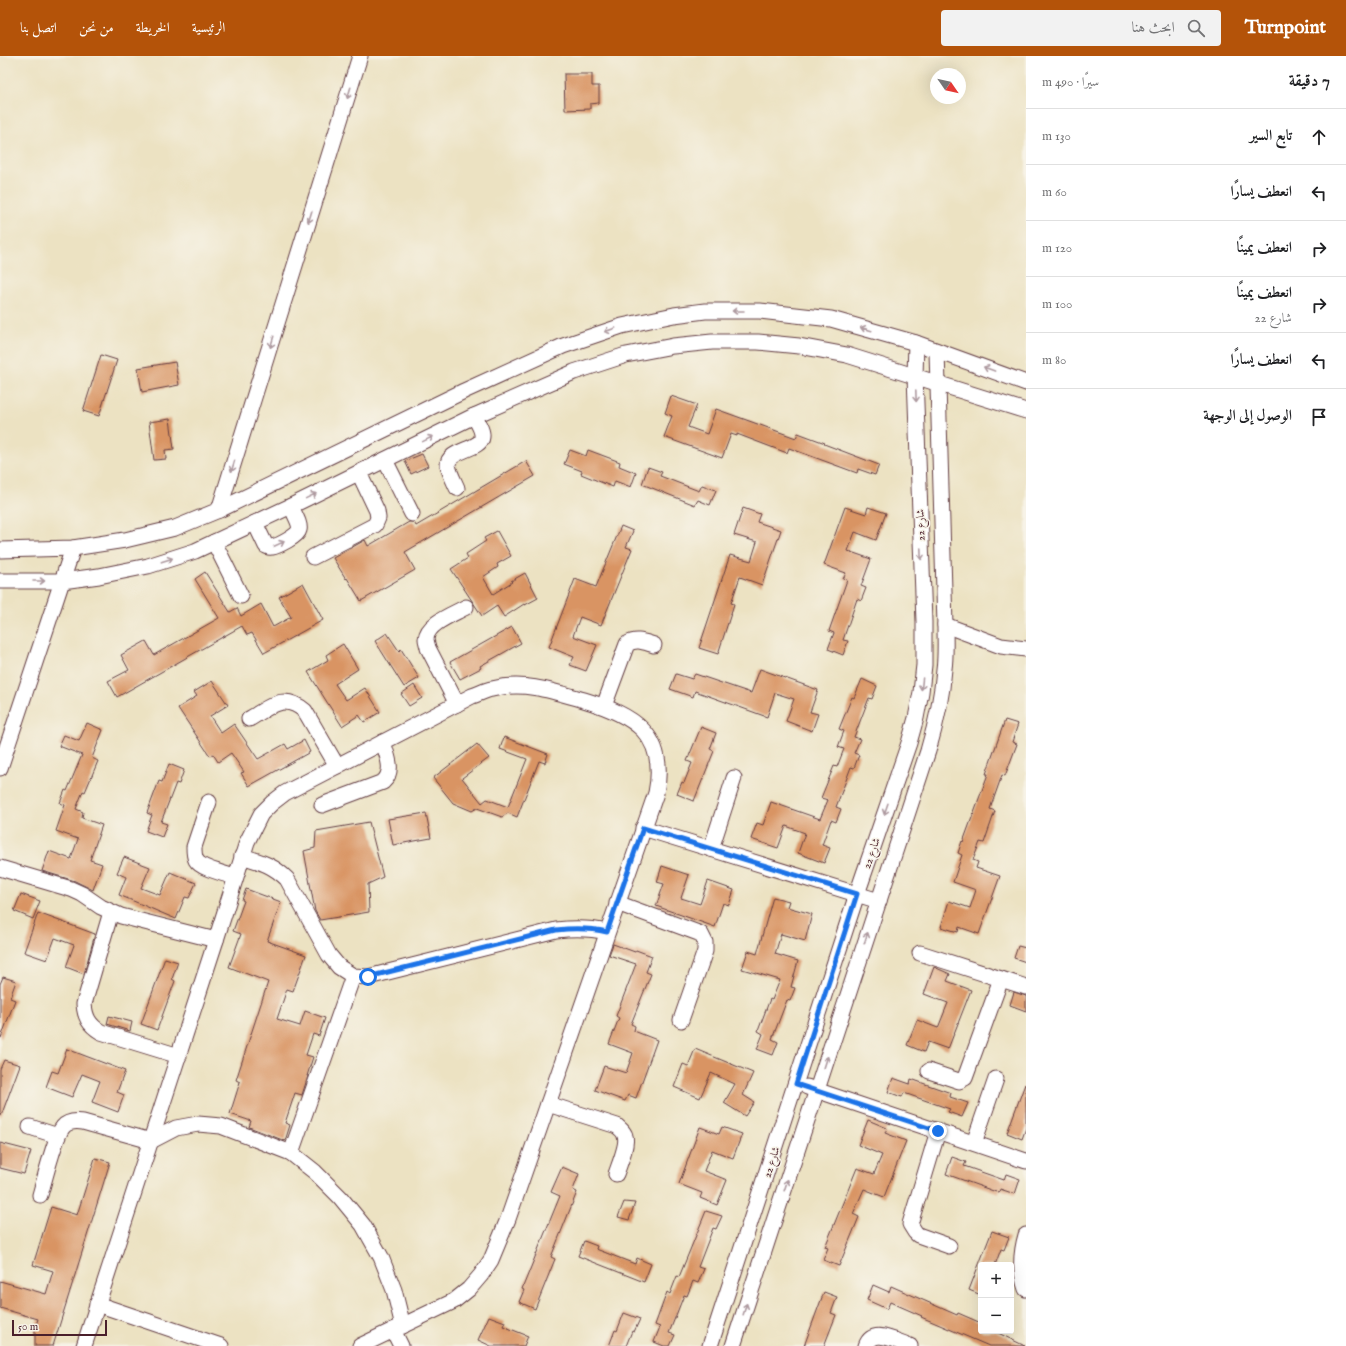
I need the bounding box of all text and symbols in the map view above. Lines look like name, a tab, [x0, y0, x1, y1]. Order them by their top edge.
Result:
search box	[941, 10, 1221, 46]
text: Turnpoint	[1245, 16, 1326, 40]
icon: search	[1185, 17, 1207, 39]
text: ابحث هنا	[1131, 18, 1175, 37]
text: اتصل بنا	[20, 19, 57, 37]
text: من نحن	[79, 19, 114, 37]
text: الخريطة	[136, 19, 170, 37]
text: الرئيسية	[192, 19, 225, 37]
north arrow	[930, 68, 966, 104]
text: 7 دقيقة	[1289, 71, 1330, 92]
text: سيرًا · 490 m	[1042, 74, 1099, 91]
one-way arrow	[345, 87, 352, 100]
text: تابع السير	[1250, 126, 1292, 145]
icon: ahead	[1308, 126, 1330, 148]
text: 130 m	[1042, 128, 1071, 145]
text: انعطف يسارًا	[1230, 182, 1292, 201]
icon: left	[1308, 182, 1330, 204]
text: 60 m	[1042, 184, 1067, 201]
one-way arrow	[306, 211, 313, 224]
text: انعطف يمينًا	[1236, 238, 1292, 257]
icon: right	[1308, 238, 1330, 260]
text: 120 m	[1042, 240, 1072, 257]
text: انعطف يمينًا	[1236, 283, 1292, 302]
icon: right	[1308, 294, 1330, 316]
text: 100 m	[1042, 296, 1072, 313]
one-way arrow	[732, 307, 745, 315]
text: شارع 22	[1254, 310, 1292, 327]
one-way arrow	[860, 325, 873, 332]
one-way arrow	[603, 327, 616, 334]
one-way arrow	[268, 335, 275, 348]
text: انعطف يسارًا	[1230, 350, 1292, 369]
icon: left	[1308, 350, 1330, 372]
text: 80 m	[1042, 352, 1066, 369]
one-way arrow	[984, 365, 996, 373]
one-way arrow	[912, 389, 920, 402]
text: الوصول إلى الوجهة	[1203, 406, 1292, 425]
icon: arrive	[1308, 406, 1330, 428]
one-way arrow	[421, 435, 433, 442]
one-way arrow	[229, 459, 236, 472]
one-way arrow	[305, 492, 317, 499]
street label: شارع 22	[913, 509, 931, 541]
one-way arrow	[272, 540, 284, 547]
one-way arrow	[918, 547, 925, 560]
one-way arrow	[160, 556, 173, 563]
one-way arrow	[32, 577, 45, 585]
one-way arrow	[918, 677, 926, 690]
one-way arrow	[882, 802, 889, 815]
street label: شارع 22	[860, 836, 886, 871]
one-way arrow	[863, 933, 871, 945]
route start	[359, 968, 377, 986]
one-way arrow	[823, 1055, 830, 1068]
route end	[929, 1122, 947, 1140]
street label: شارع 22	[760, 1145, 785, 1180]
one-way arrow	[782, 1180, 790, 1192]
map controls	[978, 1262, 1014, 1334]
button: +	[978, 1262, 1014, 1298]
button: −	[978, 1298, 1014, 1334]
one-way arrow	[742, 1303, 749, 1316]
scale bar	[12, 1318, 107, 1337]
text: 50 m	[18, 1320, 38, 1334]

